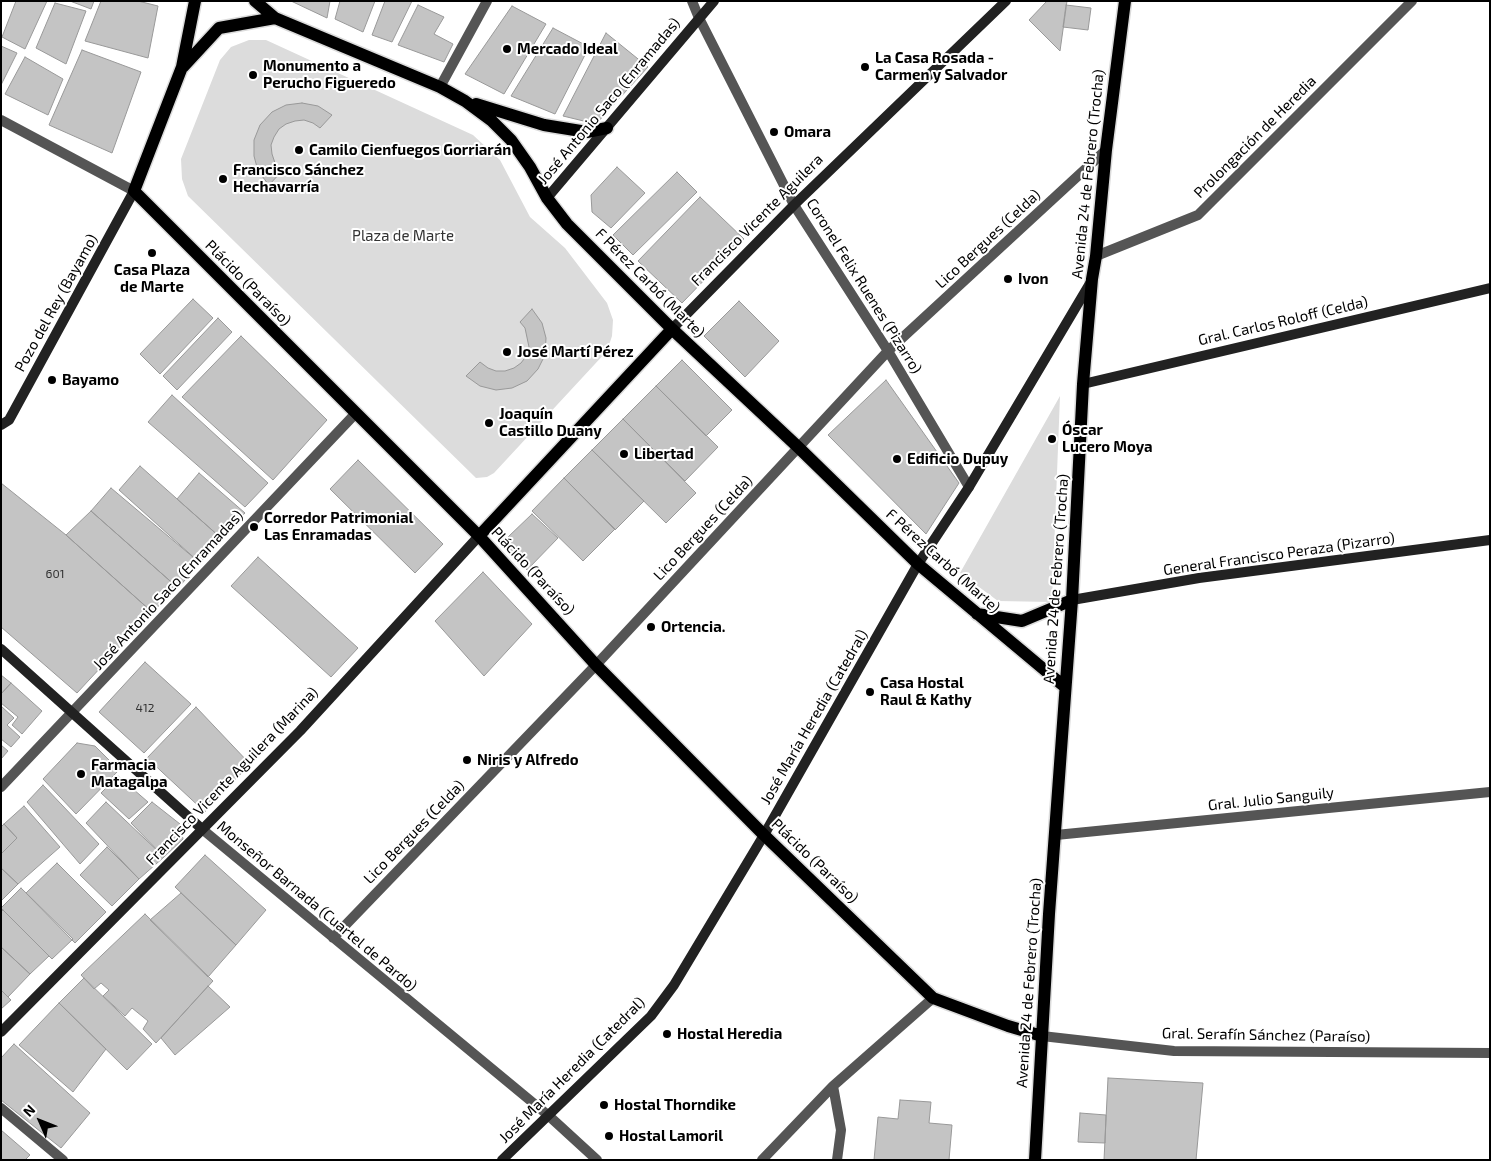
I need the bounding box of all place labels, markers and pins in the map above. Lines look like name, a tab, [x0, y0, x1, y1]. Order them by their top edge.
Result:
place label: Mercado Ideal	[517, 40, 618, 58]
marker: Mercado Ideal	[501, 43, 513, 55]
place label: La Casa Rosada - Carmen y Salvador	[875, 49, 1007, 84]
place label: Monumento a Perucho Figueredo	[263, 57, 396, 92]
marker: La Casa Rosada - Carmen y Salvador	[859, 61, 871, 73]
marker: Monumento a Perucho Figueredo	[247, 69, 259, 81]
place label: Omara	[784, 123, 831, 141]
marker: Omara	[768, 126, 780, 138]
place label: Camilo Cienfuegos Gorriarán	[309, 141, 511, 159]
marker: Camilo Cienfuegos Gorriarán	[293, 144, 305, 156]
place label: Francisco Sánchez Hechavarría	[233, 161, 364, 196]
marker: Francisco Sánchez Hechavarría	[217, 173, 229, 185]
marker: Casa Plaza de Marte	[146, 247, 158, 259]
place label: Casa Plaza de Marte	[114, 261, 190, 296]
place label: Ivon	[1018, 270, 1049, 288]
marker: Ivon	[1002, 273, 1014, 285]
place label: José Martí Pérez	[517, 343, 634, 361]
marker: José Martí Pérez	[501, 346, 513, 358]
place label: Bayamo	[62, 371, 119, 389]
marker: Bayamo	[46, 374, 58, 386]
place label: Joaquín Castillo Duany	[499, 405, 602, 440]
marker: Joaquín Castillo Duany	[483, 417, 495, 429]
place label: Óscar Lucero Moya	[1062, 421, 1153, 456]
marker: Óscar Lucero Moya	[1046, 433, 1058, 445]
place label: Libertad	[634, 445, 694, 463]
marker: Libertad	[618, 448, 630, 460]
place label: Edificio Dupuy	[907, 450, 1008, 468]
marker: Edificio Dupuy	[891, 453, 903, 465]
place label: Corredor Patrimonial Las Enramadas	[264, 509, 413, 544]
marker: Corredor Patrimonial Las Enramadas	[248, 521, 260, 533]
place label: Ortencia.	[661, 618, 725, 636]
marker: Ortencia.	[645, 621, 657, 633]
place label: Casa Hostal Raul & Kathy	[880, 674, 972, 709]
marker: Casa Hostal Raul & Kathy	[864, 686, 876, 698]
place label: Niris y Alfredo	[477, 751, 579, 769]
marker: Niris y Alfredo	[461, 754, 473, 766]
place label: Farmacia Matagalpa	[91, 756, 168, 791]
marker: Farmacia Matagalpa	[75, 768, 87, 780]
place label: Hostal Heredia	[677, 1025, 782, 1043]
marker: Hostal Heredia	[661, 1028, 673, 1040]
place label: Hostal Thorndike	[614, 1096, 736, 1114]
marker: Hostal Thorndike	[598, 1099, 610, 1111]
place label: Hostal Lamoril	[619, 1127, 723, 1145]
marker: Hostal Lamoril	[603, 1130, 615, 1142]

